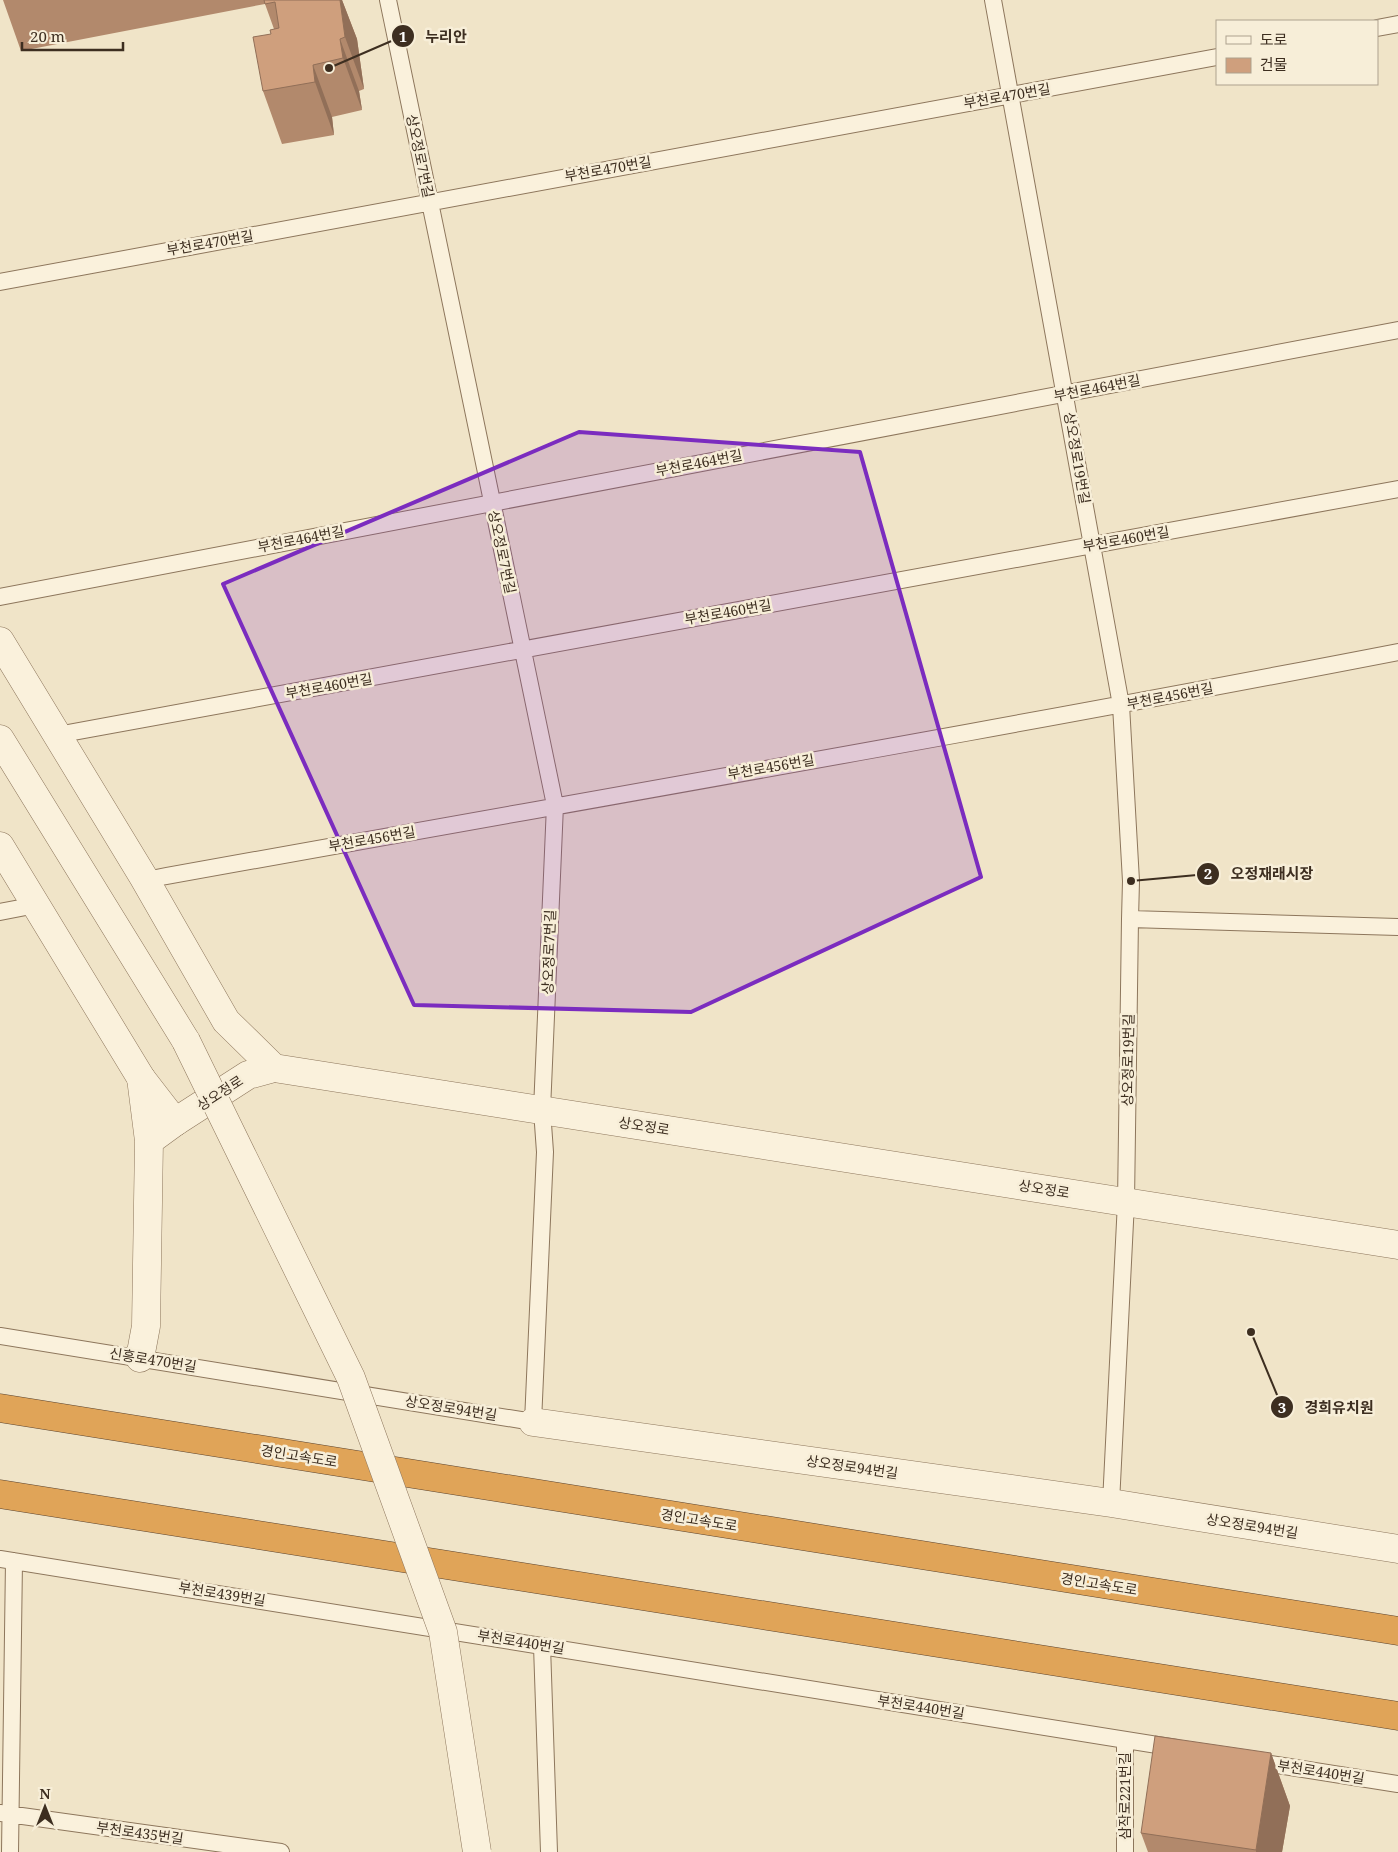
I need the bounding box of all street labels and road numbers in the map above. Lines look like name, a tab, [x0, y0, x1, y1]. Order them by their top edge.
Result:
street label: 부천로470번길	[962, 79, 1052, 112]
street label: 상오정로7번길	[402, 112, 439, 199]
street label: 부천로470번길	[563, 152, 653, 185]
street label: 부천로470번길	[165, 226, 255, 259]
street label: 부천로464번길	[1052, 370, 1142, 405]
street label: 상오정로19번길	[1060, 411, 1095, 505]
street label: 부천로464번길	[654, 445, 744, 480]
street label: 상오정로7번길	[484, 508, 521, 595]
street label: 부천로464번길	[256, 521, 346, 556]
street label: 부천로460번길	[1081, 522, 1171, 555]
street label: 부천로460번길	[683, 595, 773, 628]
street label: 부천로460번길	[284, 669, 374, 702]
street label: 부천로456번길	[1125, 678, 1215, 713]
street label: 부천로456번길	[726, 750, 816, 783]
street label: 부천로456번길	[327, 822, 417, 855]
street label: 상오정로7번길	[538, 909, 559, 995]
street label: 상오정로19번길	[1117, 1013, 1138, 1107]
street label: 상오정로	[193, 1071, 247, 1115]
street label: 상오정로	[617, 1112, 671, 1139]
street label: 상오정로	[1017, 1175, 1071, 1202]
street label: 신흥로470번길	[108, 1343, 198, 1376]
street label: 상오정로94번길	[404, 1391, 498, 1424]
street label: 경인고속도로	[259, 1440, 339, 1471]
street label: 상오정로94번길	[805, 1451, 899, 1482]
street label: 경인고속도로	[659, 1504, 739, 1535]
street label: 상오정로94번길	[1205, 1509, 1299, 1542]
street label: 경인고속도로	[1059, 1568, 1139, 1599]
street label: 부천로439번길	[177, 1577, 267, 1610]
street label: 부천로440번길	[476, 1625, 566, 1658]
street label: 부천로440번길	[876, 1690, 966, 1723]
street label: 삼작로221번길	[1115, 1752, 1134, 1840]
street label: 부천로440번길	[1276, 1755, 1366, 1788]
street label: 부천로435번길	[95, 1817, 185, 1848]

